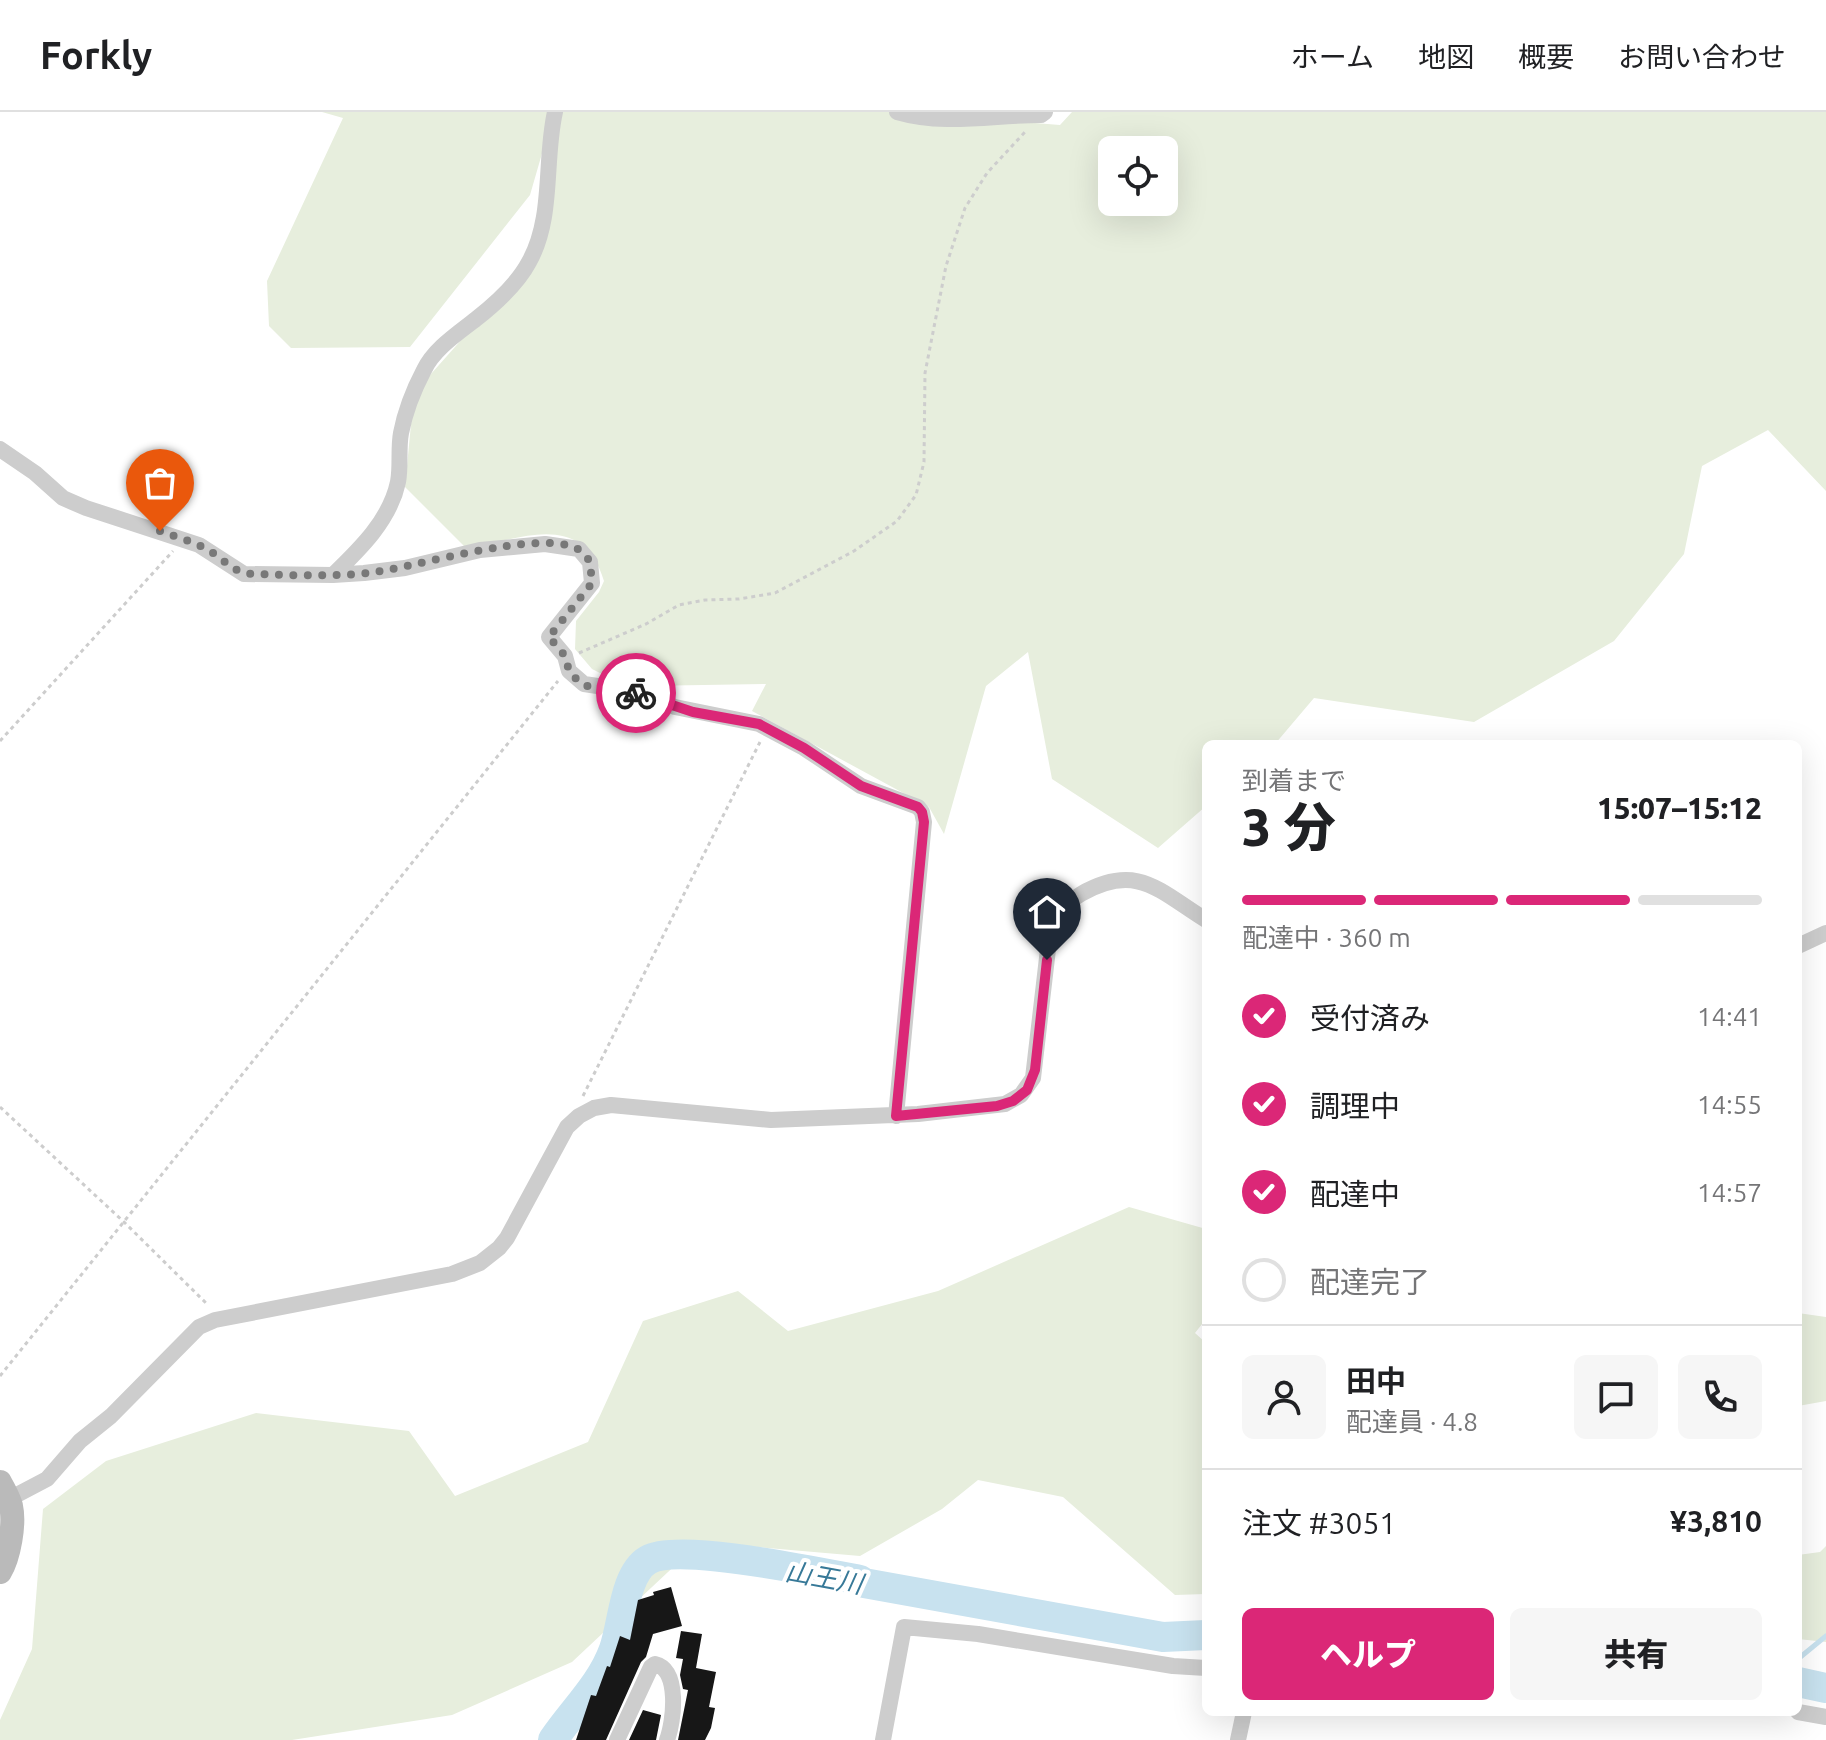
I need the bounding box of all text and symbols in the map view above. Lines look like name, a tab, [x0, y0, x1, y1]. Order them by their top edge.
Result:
text: Forkly	[40, 34, 152, 76]
text: ホーム	[1291, 41, 1374, 72]
text: 地図	[1418, 41, 1474, 72]
text: 概要	[1518, 41, 1574, 72]
text: お問い合わせ	[1618, 41, 1786, 72]
map controls	[1098, 136, 1178, 216]
button: locate	[1098, 136, 1178, 216]
pin	[126, 449, 194, 531]
icon: bag	[138, 461, 182, 505]
courier	[596, 653, 676, 733]
icon: bike	[614, 671, 658, 715]
text: 到着まで	[1242, 766, 1346, 795]
text: 15:07–15:12	[1597, 791, 1762, 825]
text: 3 分	[1242, 798, 1336, 856]
pin	[1013, 878, 1081, 960]
icon: home	[1025, 890, 1069, 934]
text: 配達中 · 360 m	[1242, 923, 1411, 952]
icon: check	[1242, 994, 1286, 1038]
text: 受付済み	[1310, 1001, 1430, 1035]
text: 14:41	[1697, 1002, 1762, 1031]
icon: check	[1242, 1082, 1286, 1126]
text: 調理中	[1310, 1089, 1400, 1123]
text: 14:55	[1697, 1090, 1762, 1119]
icon: check	[1242, 1170, 1286, 1214]
text: 配達中	[1310, 1177, 1400, 1211]
text: 14:57	[1697, 1178, 1762, 1207]
text: 配達完了	[1310, 1265, 1430, 1299]
button: person	[1242, 1355, 1326, 1439]
button: chat	[1574, 1355, 1658, 1439]
button: phone	[1678, 1355, 1762, 1439]
text: 田中	[1346, 1364, 1406, 1398]
text: 配達員 · 4.8	[1346, 1407, 1478, 1436]
text: ¥3,810	[1670, 1504, 1762, 1538]
text: 注文 #3051	[1242, 1506, 1396, 1540]
water label: 山王川	[783, 1556, 868, 1599]
button: ヘルプ	[1242, 1608, 1494, 1700]
button: 共有	[1510, 1608, 1762, 1700]

